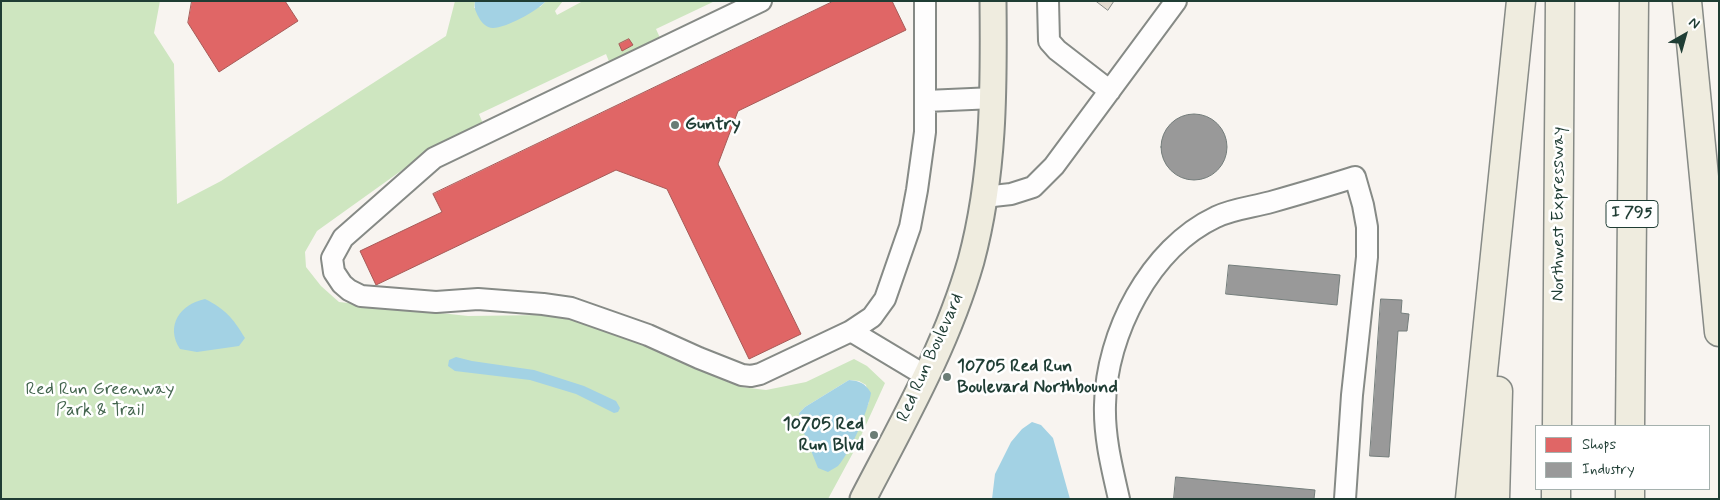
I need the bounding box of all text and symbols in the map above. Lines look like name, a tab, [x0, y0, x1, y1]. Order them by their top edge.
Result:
north arrow	[1660, 10, 1710, 60]
text: N	[1685, 13, 1703, 33]
place label: Guntry	[685, 114, 741, 136]
marker: Guntry	[669, 119, 681, 131]
street label: Northwest Expressway	[1548, 126, 1570, 302]
road number: I 795	[1606, 200, 1658, 228]
street label: Red Run Boulevard	[893, 290, 969, 426]
place label: 10705 Red Run Boulevard Northbound	[957, 356, 1118, 398]
marker: 10705 Red Run Boulevard Northbound	[941, 371, 953, 383]
park label: Red Run Greenway Park & Trail	[26, 379, 174, 422]
place label: 10705 Red Run Blvd	[783, 414, 864, 456]
legend	[1535, 425, 1710, 490]
marker: 10705 Red Run Blvd	[868, 429, 880, 441]
text: Shops	[1582, 435, 1616, 455]
text: Industry	[1582, 460, 1635, 480]

